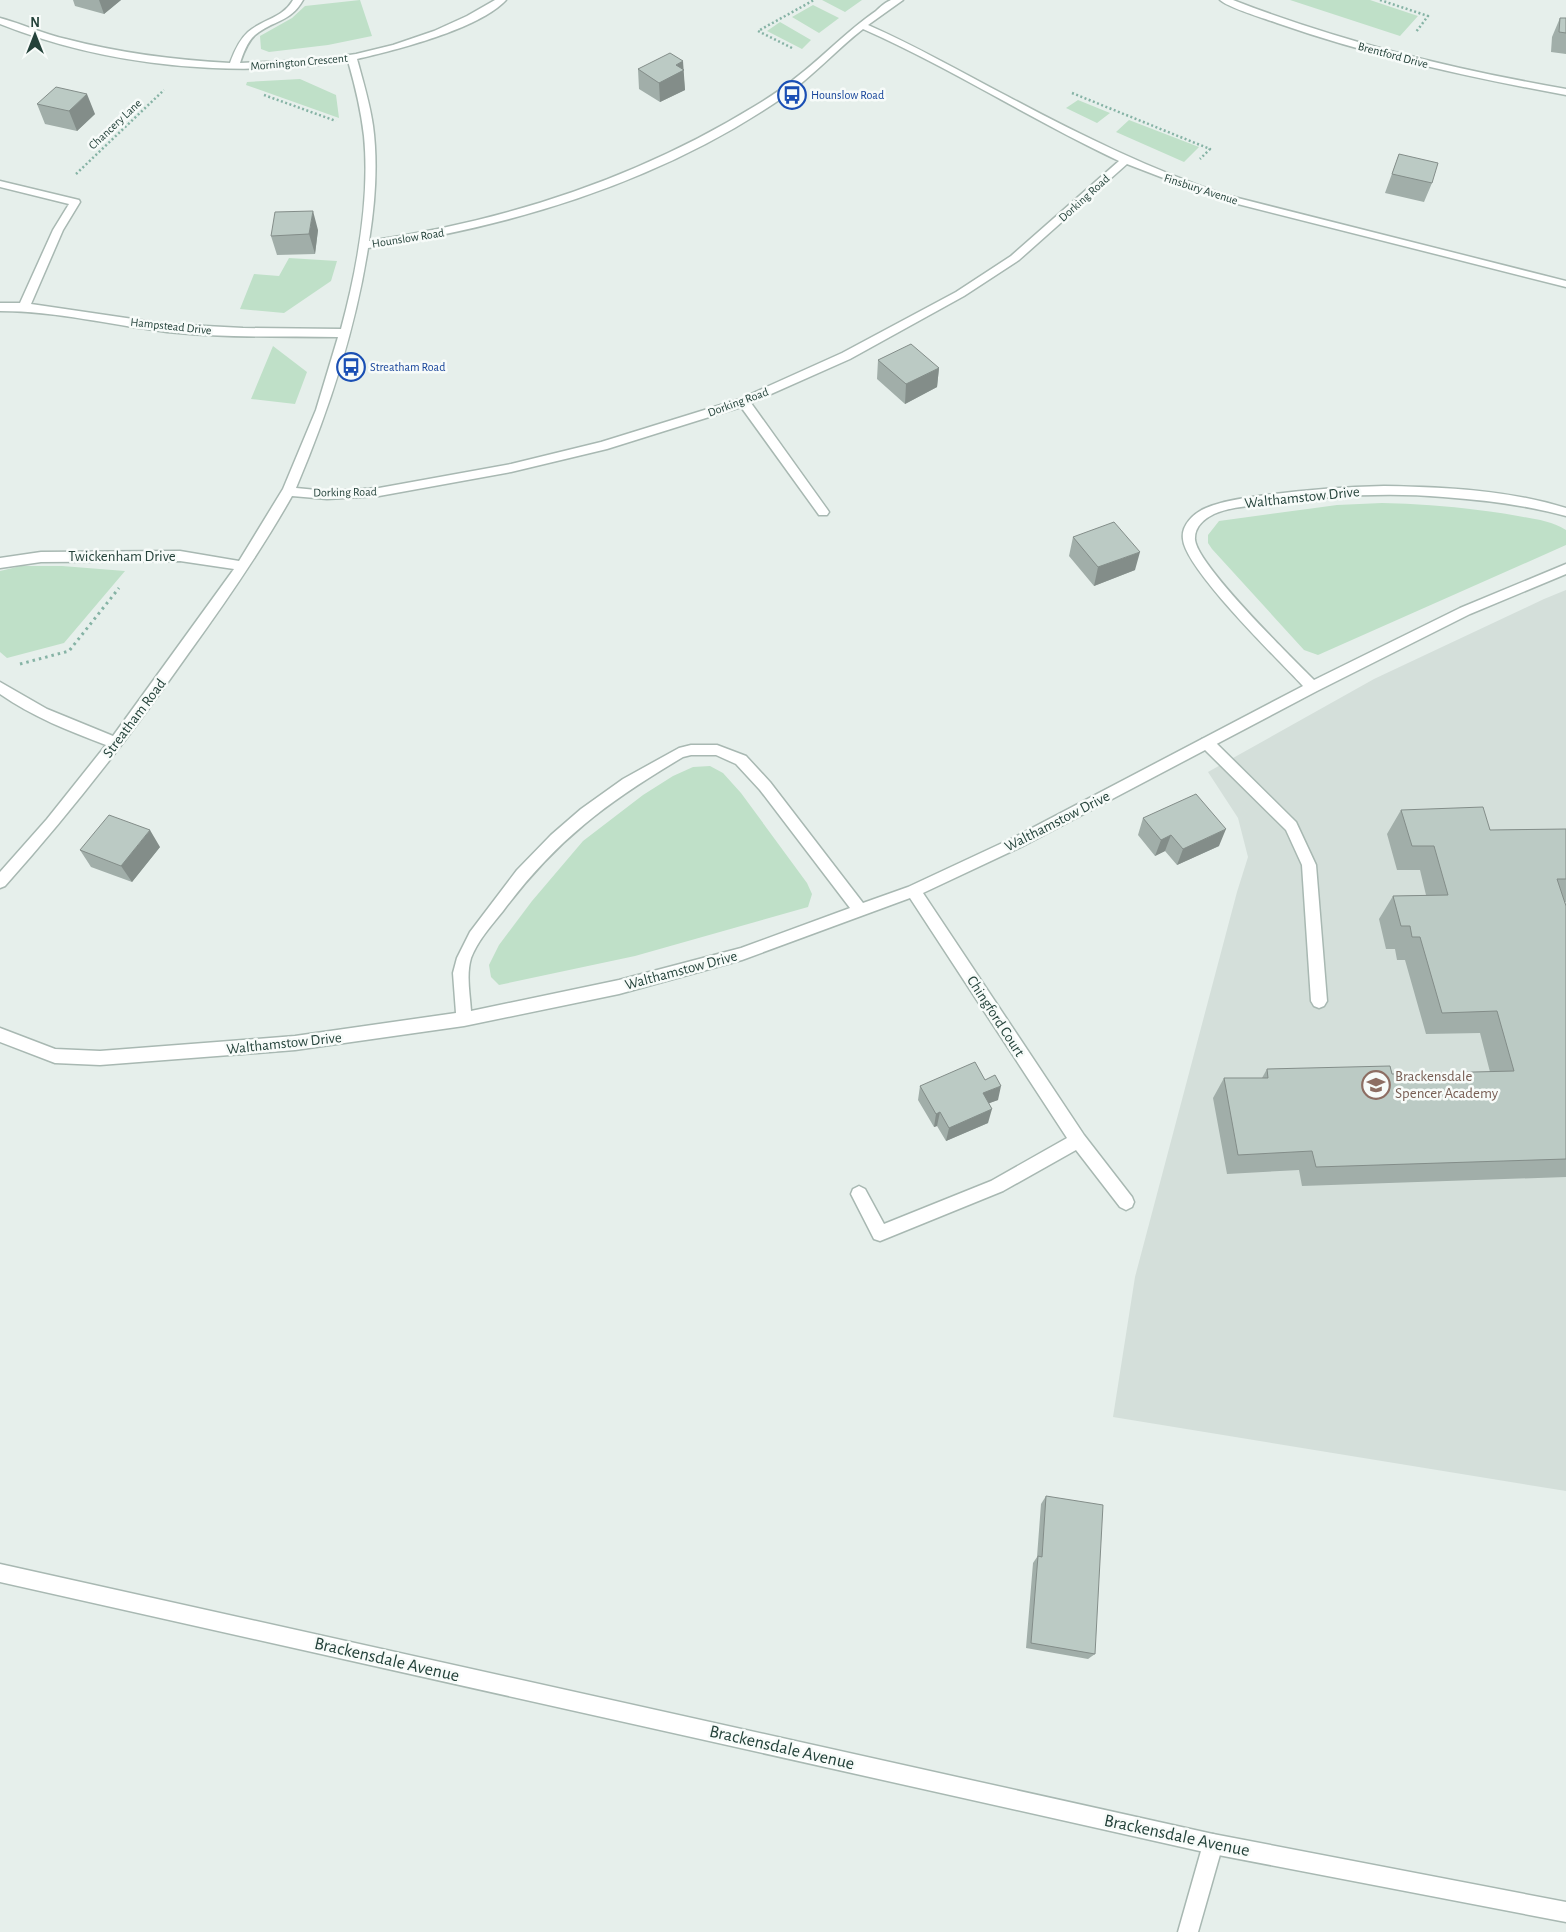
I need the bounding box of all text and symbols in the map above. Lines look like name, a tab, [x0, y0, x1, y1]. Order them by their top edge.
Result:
north arrow	[10, 10, 60, 60]
text: N	[30, 16, 40, 30]
street label: Brentford Drive	[1357, 40, 1429, 70]
street label: Mornington Crescent	[250, 52, 348, 72]
bus stop icon: Hounslow Road	[777, 80, 807, 110]
place label: Hounslow Road	[811, 89, 884, 101]
street label: Chancery Lane	[86, 97, 144, 152]
street label: Finsbury Avenue	[1162, 171, 1239, 208]
street label: Dorking Road	[1056, 172, 1112, 224]
street label: Hounslow Road	[371, 226, 445, 250]
street label: Hampstead Drive	[130, 316, 212, 336]
bus stop icon: Streatham Road	[336, 352, 366, 382]
place label: Streatham Road	[370, 361, 445, 373]
street label: Dorking Road	[706, 385, 770, 419]
street label: Walthamstow Drive	[1244, 484, 1360, 511]
street label: Dorking Road	[313, 485, 377, 499]
street label: Twickenham Drive	[68, 549, 176, 564]
street label: Streatham Road	[100, 676, 169, 760]
street label: Walthamstow Drive	[1002, 788, 1112, 854]
street label: Walthamstow Drive	[623, 948, 739, 993]
street label: Chingford Court	[964, 973, 1027, 1059]
street label: Walthamstow Drive	[226, 1030, 342, 1057]
place label: Brackensdale Spencer Academy	[1395, 1069, 1499, 1101]
school or university icon: Brackensdale Spencer Academy	[1361, 1070, 1391, 1100]
street label: Brackensdale Avenue	[312, 1635, 461, 1685]
street label: Brackensdale Avenue	[707, 1723, 856, 1773]
street label: Brackensdale Avenue	[1102, 1812, 1251, 1860]

